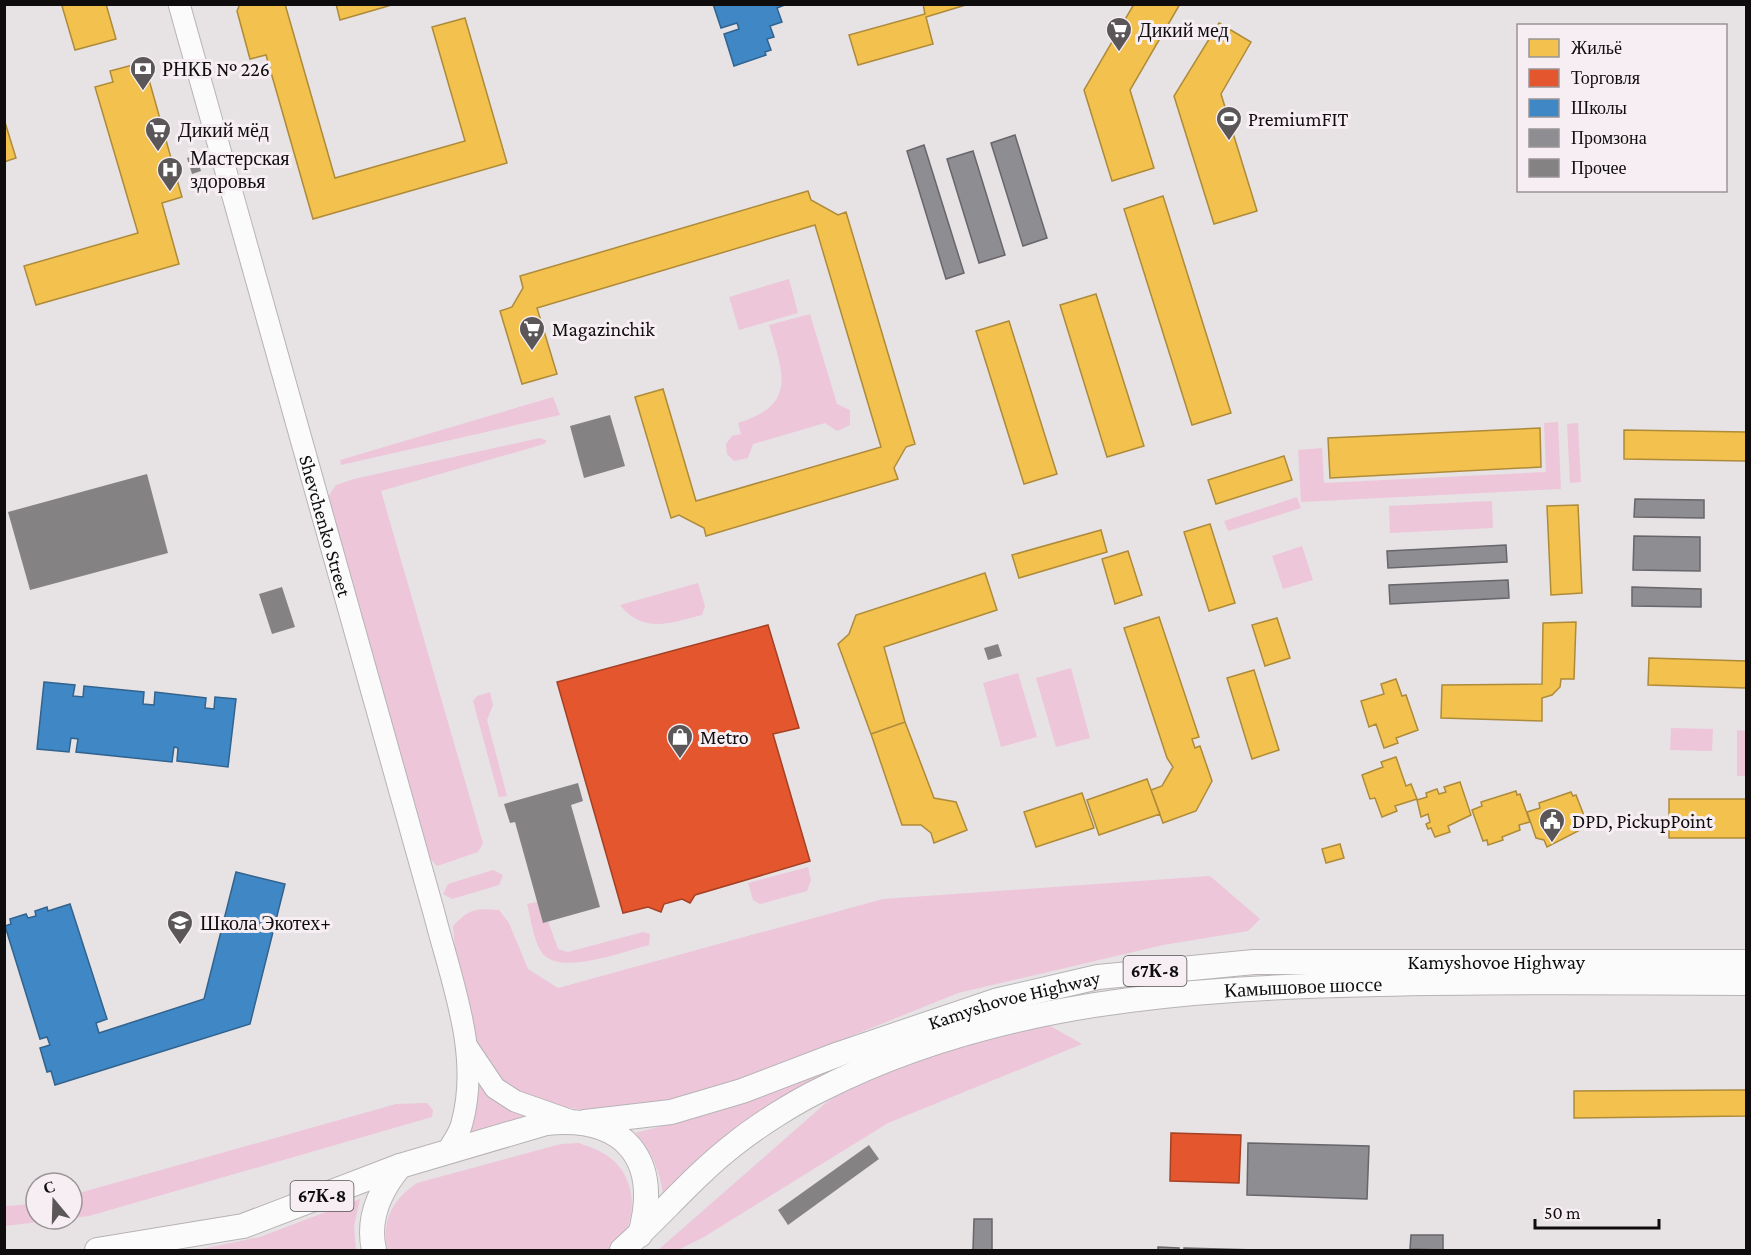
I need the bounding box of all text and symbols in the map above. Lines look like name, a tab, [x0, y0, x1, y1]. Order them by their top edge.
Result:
supermarket icon: Дикий мед	[1104, 15, 1134, 53]
place label: Дикий мед	[1138, 19, 1229, 42]
legend	[1517, 24, 1727, 192]
text: Жильё	[1571, 38, 1622, 58]
bank icon: РНКБ № 226	[128, 54, 158, 92]
place label: РНКБ № 226	[162, 58, 270, 80]
text: Торговля	[1571, 68, 1640, 88]
text: Школы	[1571, 98, 1627, 118]
sports icon: PremiumFIT	[1214, 104, 1244, 142]
place label: PremiumFIT	[1248, 108, 1348, 130]
supermarket icon: Дикий мёд	[143, 115, 173, 153]
place label: Дикий мёд	[178, 119, 269, 142]
text: Промзона	[1571, 128, 1647, 148]
place label: Мастерская здоровья	[190, 147, 290, 193]
hospital icon: Мастерская здоровья	[155, 155, 185, 193]
text: Прочее	[1571, 158, 1627, 178]
supermarket icon: Magazinchik	[517, 314, 547, 352]
place label: Magazinchik	[552, 318, 655, 341]
street label: Shevchenko Street	[295, 452, 356, 600]
shop icon: Metro	[665, 722, 695, 760]
place label: Metro	[700, 726, 749, 748]
public building icon: DPD, PickupPoint	[1537, 806, 1567, 844]
place label: DPD, PickupPoint	[1572, 810, 1713, 833]
school or university icon: Школа Экотех+	[165, 908, 195, 946]
place label: Школа Экотех+	[200, 912, 331, 934]
street label: Kamyshovoe Highway	[1408, 951, 1586, 974]
road number: 67К-8	[1124, 956, 1186, 986]
street label: Kamyshovoe Highway	[925, 966, 1103, 1034]
street label: Камышовое шоссе	[1223, 973, 1383, 1002]
north arrow	[24, 1171, 84, 1231]
text: С	[41, 1177, 58, 1197]
road number: 67К-8	[290, 1181, 354, 1211]
scale bar	[1535, 1192, 1660, 1230]
text: 50 m	[1544, 1203, 1581, 1223]

